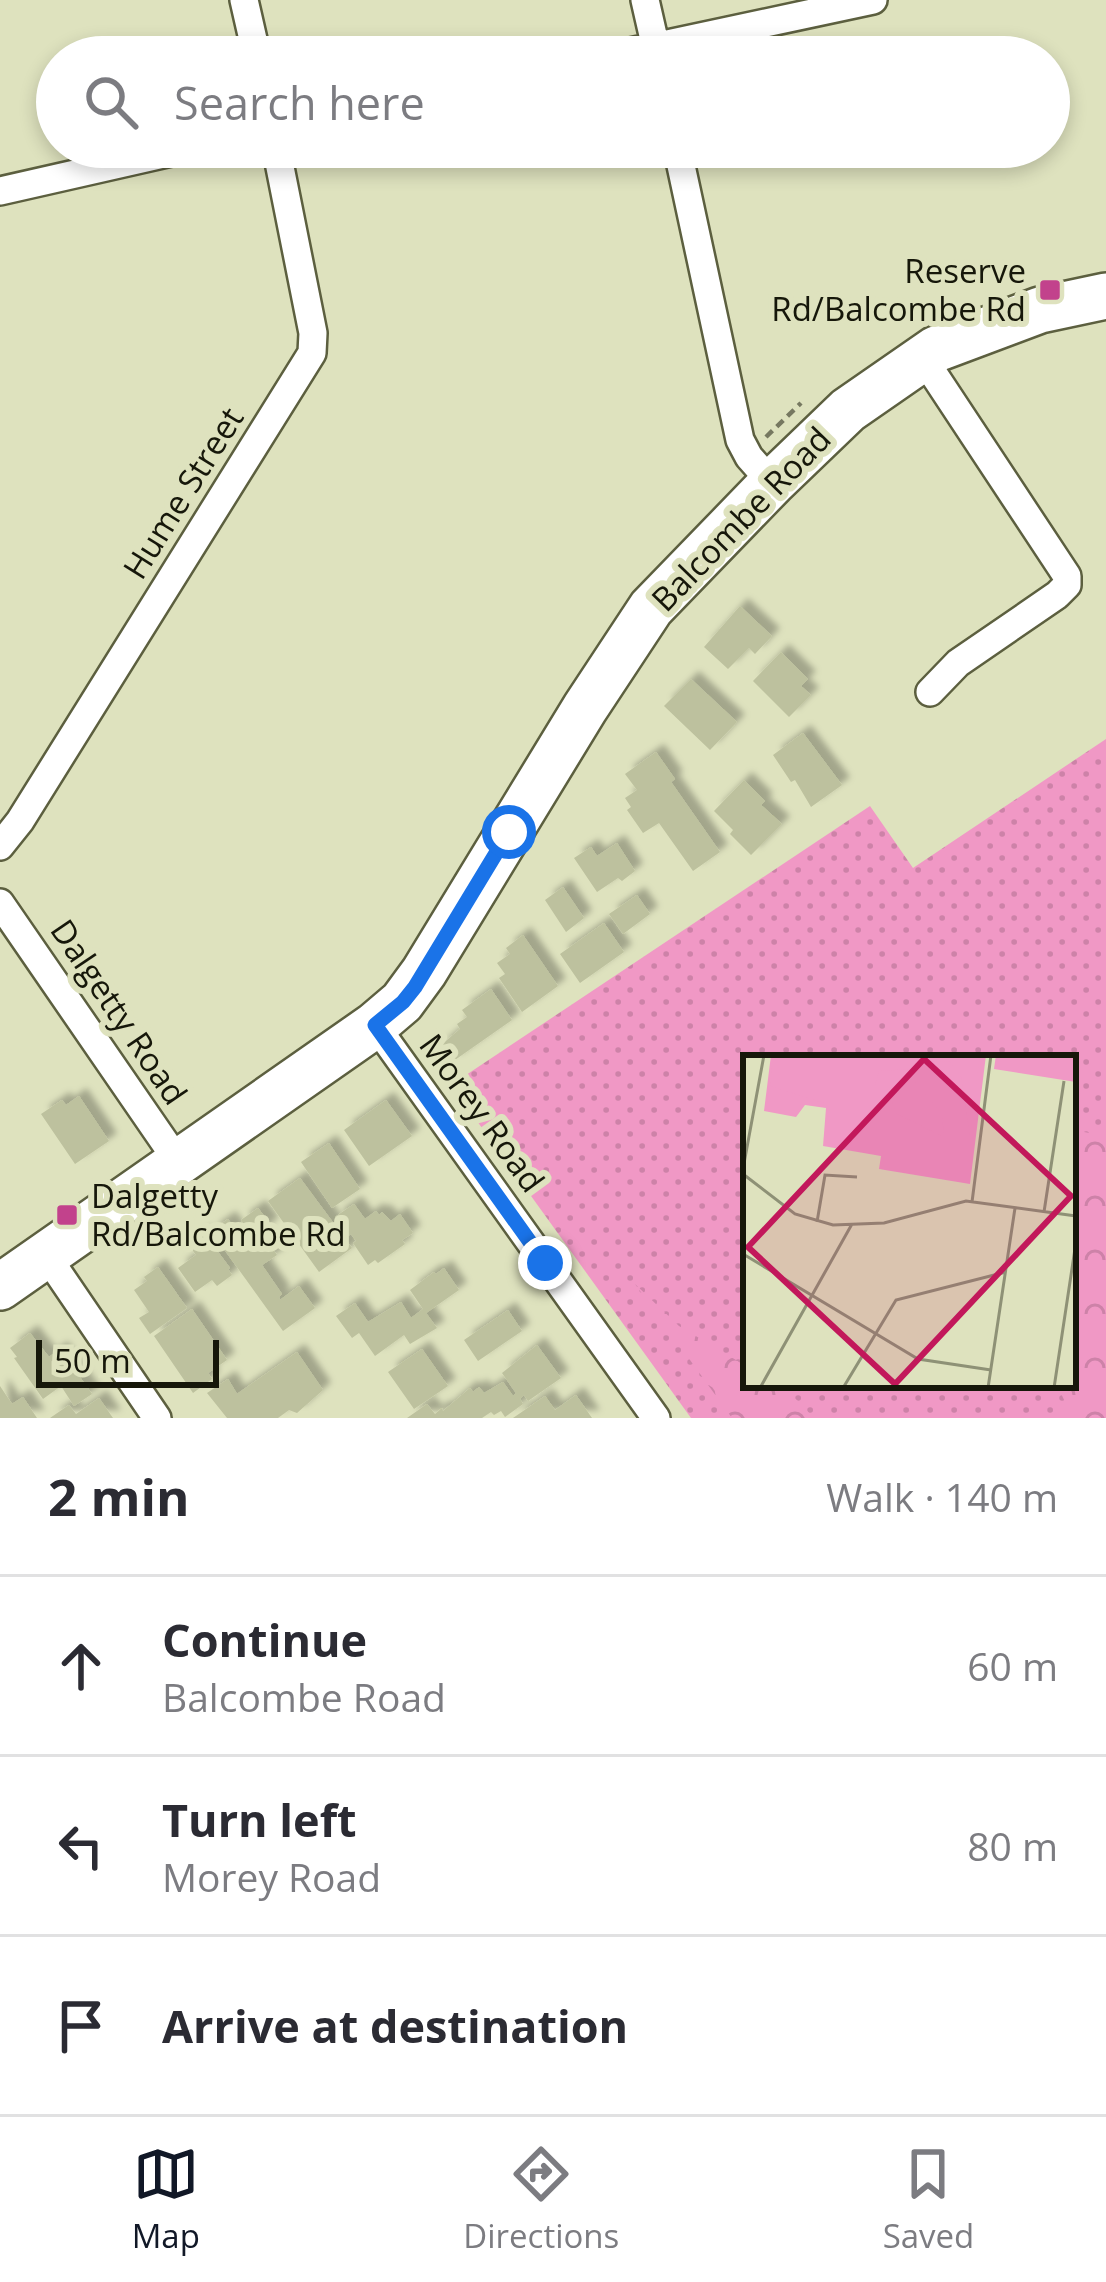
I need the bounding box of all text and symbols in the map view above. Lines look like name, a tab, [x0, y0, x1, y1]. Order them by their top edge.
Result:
search box	[36, 36, 1070, 168]
icon: search	[78, 69, 144, 135]
text: Search here	[174, 72, 425, 133]
place label: Reserve Rd/Balcombe Rd	[771, 248, 1026, 331]
marker: Reserve Rd/Balcombe Rd	[1037, 277, 1063, 303]
street label: Hume Street	[112, 398, 253, 587]
street label: Balcombe Road	[641, 417, 840, 621]
route start	[482, 805, 536, 859]
street label: Dalgetty Road	[41, 910, 198, 1113]
street label: Morey Road	[410, 1024, 555, 1201]
inset map	[743, 1055, 1076, 1388]
place label: Dalgetty Rd/Balcombe Rd	[91, 1173, 346, 1256]
marker: Dalgetty Rd/Balcombe Rd	[54, 1202, 80, 1228]
route end	[518, 1236, 572, 1290]
scale bar	[36, 1334, 219, 1387]
text: 50 m	[54, 1338, 131, 1383]
text: 2 min	[48, 1461, 190, 1531]
text: Walk · 140 m	[826, 1470, 1058, 1523]
text: Continue	[162, 1609, 367, 1670]
icon: ahead	[48, 1633, 114, 1699]
text: 60 m	[967, 1639, 1058, 1692]
text: Balcombe Road	[162, 1670, 446, 1723]
text: Turn left	[162, 1789, 357, 1850]
icon: left	[48, 1813, 114, 1879]
text: 80 m	[967, 1819, 1058, 1872]
text: Morey Road	[162, 1850, 381, 1903]
icon: arrive	[48, 1993, 114, 2059]
text: Arrive at destination	[162, 1995, 628, 2056]
tab: Map	[132, 2141, 200, 2258]
tab: Directions	[463, 2141, 619, 2258]
tab: Saved	[883, 2141, 974, 2258]

